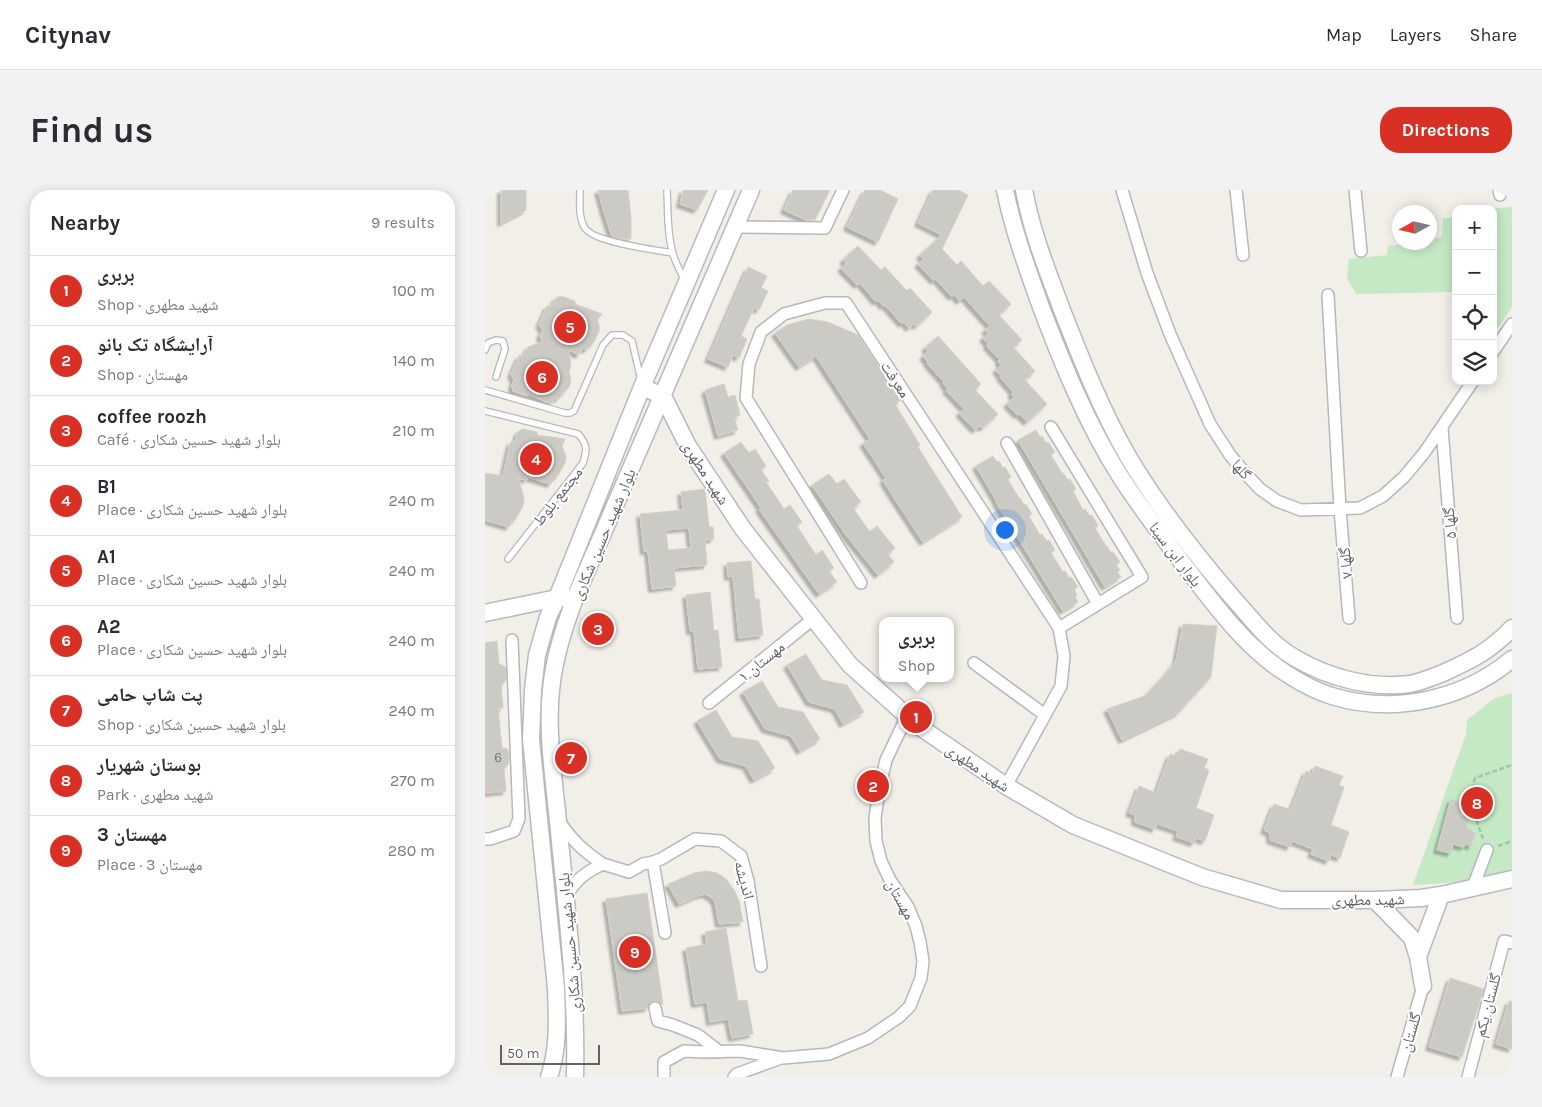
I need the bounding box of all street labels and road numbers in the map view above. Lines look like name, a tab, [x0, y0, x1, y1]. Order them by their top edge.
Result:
street label: معرفت	[877, 357, 914, 401]
street label: شهید مطهری	[677, 436, 734, 509]
street label: گلها	[1228, 455, 1256, 484]
street label: مجتمع بلوط	[528, 463, 587, 530]
street label: بلوار شهید حسین شکاری	[567, 466, 641, 603]
street label: گلها ۵	[1439, 506, 1460, 540]
street label: بلوار ابن سینا	[1144, 518, 1206, 591]
street label: گلها ۷	[1335, 546, 1356, 580]
street label: مهستان ۱	[734, 637, 789, 687]
street label: شهید مطهری	[941, 739, 1014, 797]
street label: اندیشه	[730, 859, 759, 901]
street label: بلوار شهید حسین شکاری	[554, 872, 586, 1014]
street label: مهستان	[881, 876, 919, 923]
street label: شهید مطهری	[1331, 889, 1405, 911]
street label: گلستان یکم	[1470, 971, 1506, 1039]
street label: گلستان	[1396, 1010, 1426, 1054]

